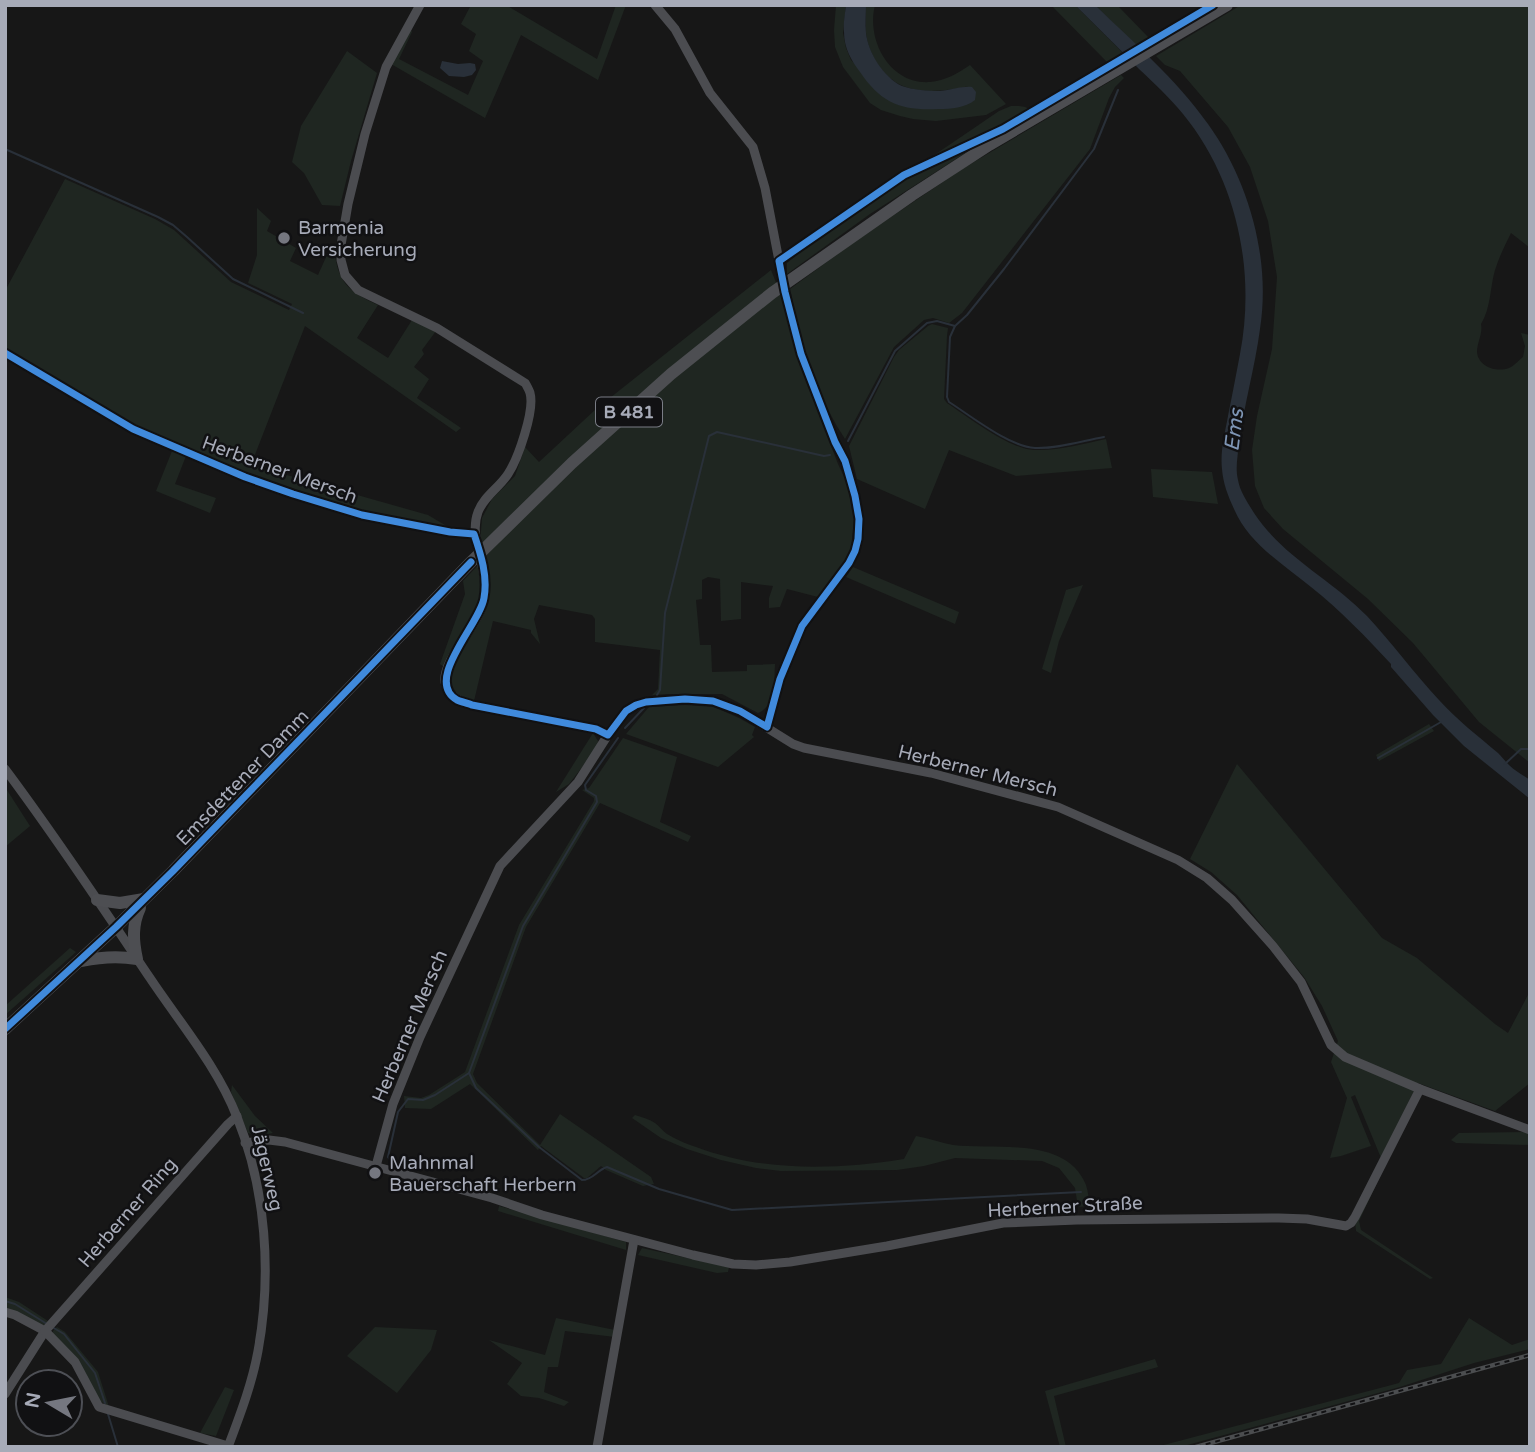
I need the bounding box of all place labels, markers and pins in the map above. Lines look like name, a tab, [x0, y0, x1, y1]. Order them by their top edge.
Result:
place label: Barmenia Versicherung	[298, 217, 417, 261]
marker: Barmenia Versicherung	[276, 230, 292, 246]
place label: Mahnmal Bauerschaft Herbern	[389, 1152, 577, 1196]
marker: Mahnmal Bauerschaft Herbern	[367, 1165, 383, 1181]

